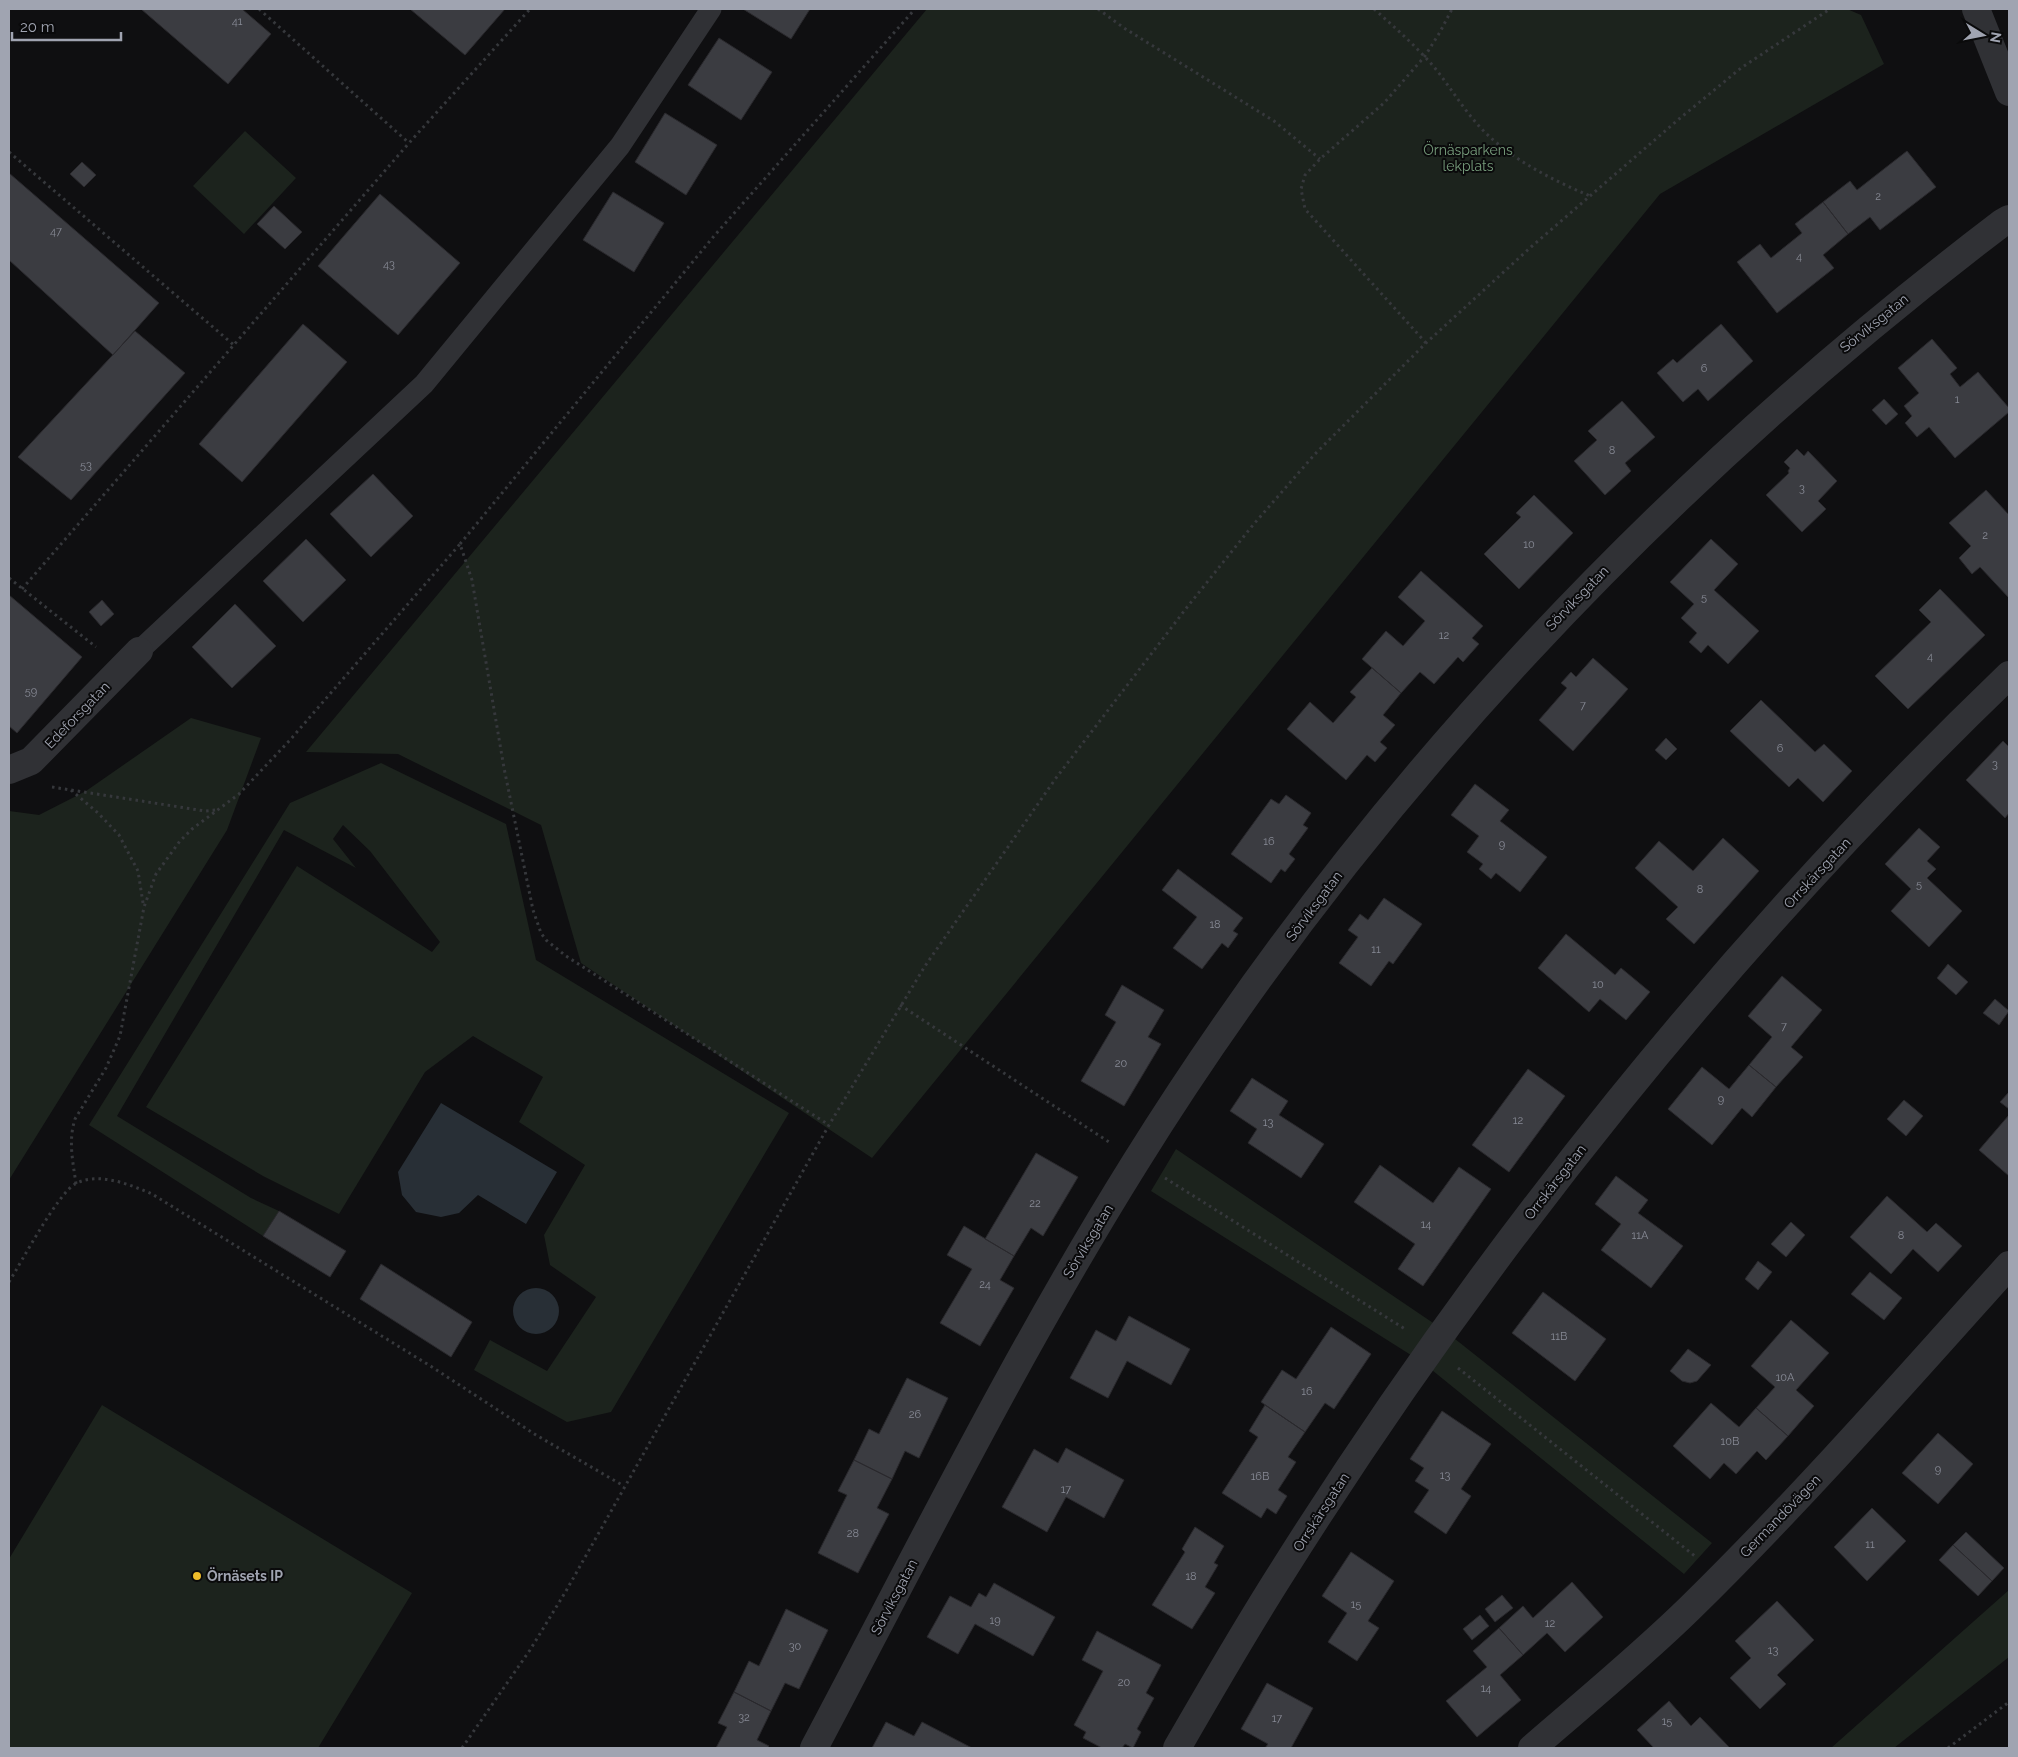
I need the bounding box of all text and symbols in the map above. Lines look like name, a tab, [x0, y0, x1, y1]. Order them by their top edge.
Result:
scale bar	[12, 10, 121, 42]
north arrow	[1958, 10, 2008, 60]
house number: 41	[232, 15, 243, 28]
text: 20 m	[20, 18, 55, 36]
text: N	[1987, 31, 2005, 44]
park label: Örnäsparkens lekplats	[1423, 140, 1513, 174]
house number: 2	[1875, 190, 1881, 203]
house number: 47	[50, 225, 62, 238]
house number: 4	[1796, 250, 1802, 263]
house number: 43	[383, 258, 395, 271]
street label: Sörviksgatan	[1837, 291, 1911, 355]
house number: 6	[1701, 362, 1708, 375]
house number: 1	[1955, 393, 1960, 406]
house number: 8	[1609, 444, 1615, 457]
house number: 53	[80, 459, 92, 472]
house number: 3	[1799, 482, 1805, 495]
house number: 2	[1982, 529, 1988, 542]
house number: 10	[1523, 538, 1535, 551]
street label: Sörviksgatan	[1542, 563, 1612, 633]
house number: 5	[1701, 591, 1707, 604]
house number: 12	[1439, 629, 1449, 642]
house number: 4	[1927, 650, 1933, 663]
street label: Edeforsgatan	[41, 678, 113, 752]
house number: 59	[25, 685, 37, 698]
house number: 7	[1580, 699, 1586, 712]
house number: 6	[1777, 742, 1784, 755]
house number: 3	[1992, 758, 1998, 771]
street label: Orrskärsgatan	[1780, 834, 1854, 912]
house number: 16	[1263, 835, 1275, 848]
house number: 9	[1499, 838, 1505, 851]
street label: Sörviksgatan	[1283, 868, 1345, 944]
house number: 5	[1916, 878, 1922, 891]
house number: 8	[1697, 883, 1703, 896]
house number: 18	[1209, 918, 1221, 931]
house number: 11	[1371, 943, 1381, 956]
house number: 10	[1592, 978, 1604, 991]
house number: 7	[1781, 1020, 1787, 1033]
house number: 20	[1115, 1057, 1127, 1070]
house number: 9	[1718, 1093, 1724, 1106]
house number: 12	[1513, 1114, 1523, 1127]
house number: 13	[1263, 1116, 1273, 1129]
street label: Orrskärsgatan	[1521, 1141, 1589, 1223]
house number: 22	[1029, 1197, 1041, 1210]
street label: Sörviksgatan	[1060, 1201, 1116, 1281]
house number: 14	[1421, 1218, 1431, 1231]
house number: 11A	[1632, 1229, 1649, 1242]
house number: 8	[1898, 1229, 1904, 1242]
house number: 24	[979, 1278, 991, 1291]
house number: 11B	[1551, 1330, 1567, 1343]
house number: 10A	[1776, 1371, 1795, 1384]
house number: 16	[1301, 1385, 1313, 1398]
house number: 26	[909, 1408, 922, 1421]
house number: 10B	[1721, 1435, 1739, 1448]
house number: 9	[1935, 1463, 1941, 1476]
house number: 13	[1440, 1469, 1450, 1482]
house number: 16B	[1251, 1470, 1269, 1483]
street label: Orrskärsgatan	[1290, 1470, 1352, 1554]
street label: Germandövägen	[1737, 1471, 1823, 1561]
house number: 17	[1061, 1483, 1071, 1496]
house number: 28	[847, 1527, 859, 1540]
house number: 11	[1865, 1538, 1875, 1551]
street label: Sörviksgatan	[867, 1557, 921, 1637]
place label: Örnäsets IP	[207, 1567, 283, 1584]
marker: Örnäsets IP	[191, 1570, 203, 1582]
house number: 18	[1185, 1570, 1197, 1583]
house number: 15	[1351, 1598, 1361, 1611]
house number: 19	[989, 1614, 1001, 1627]
house number: 12	[1545, 1617, 1555, 1630]
house number: 30	[789, 1640, 802, 1653]
house number: 13	[1768, 1644, 1778, 1657]
house number: 20	[1118, 1676, 1130, 1689]
house number: 14	[1481, 1682, 1491, 1695]
house number: 32	[738, 1711, 750, 1724]
house number: 17	[1272, 1712, 1282, 1725]
house number: 15	[1662, 1715, 1672, 1728]

